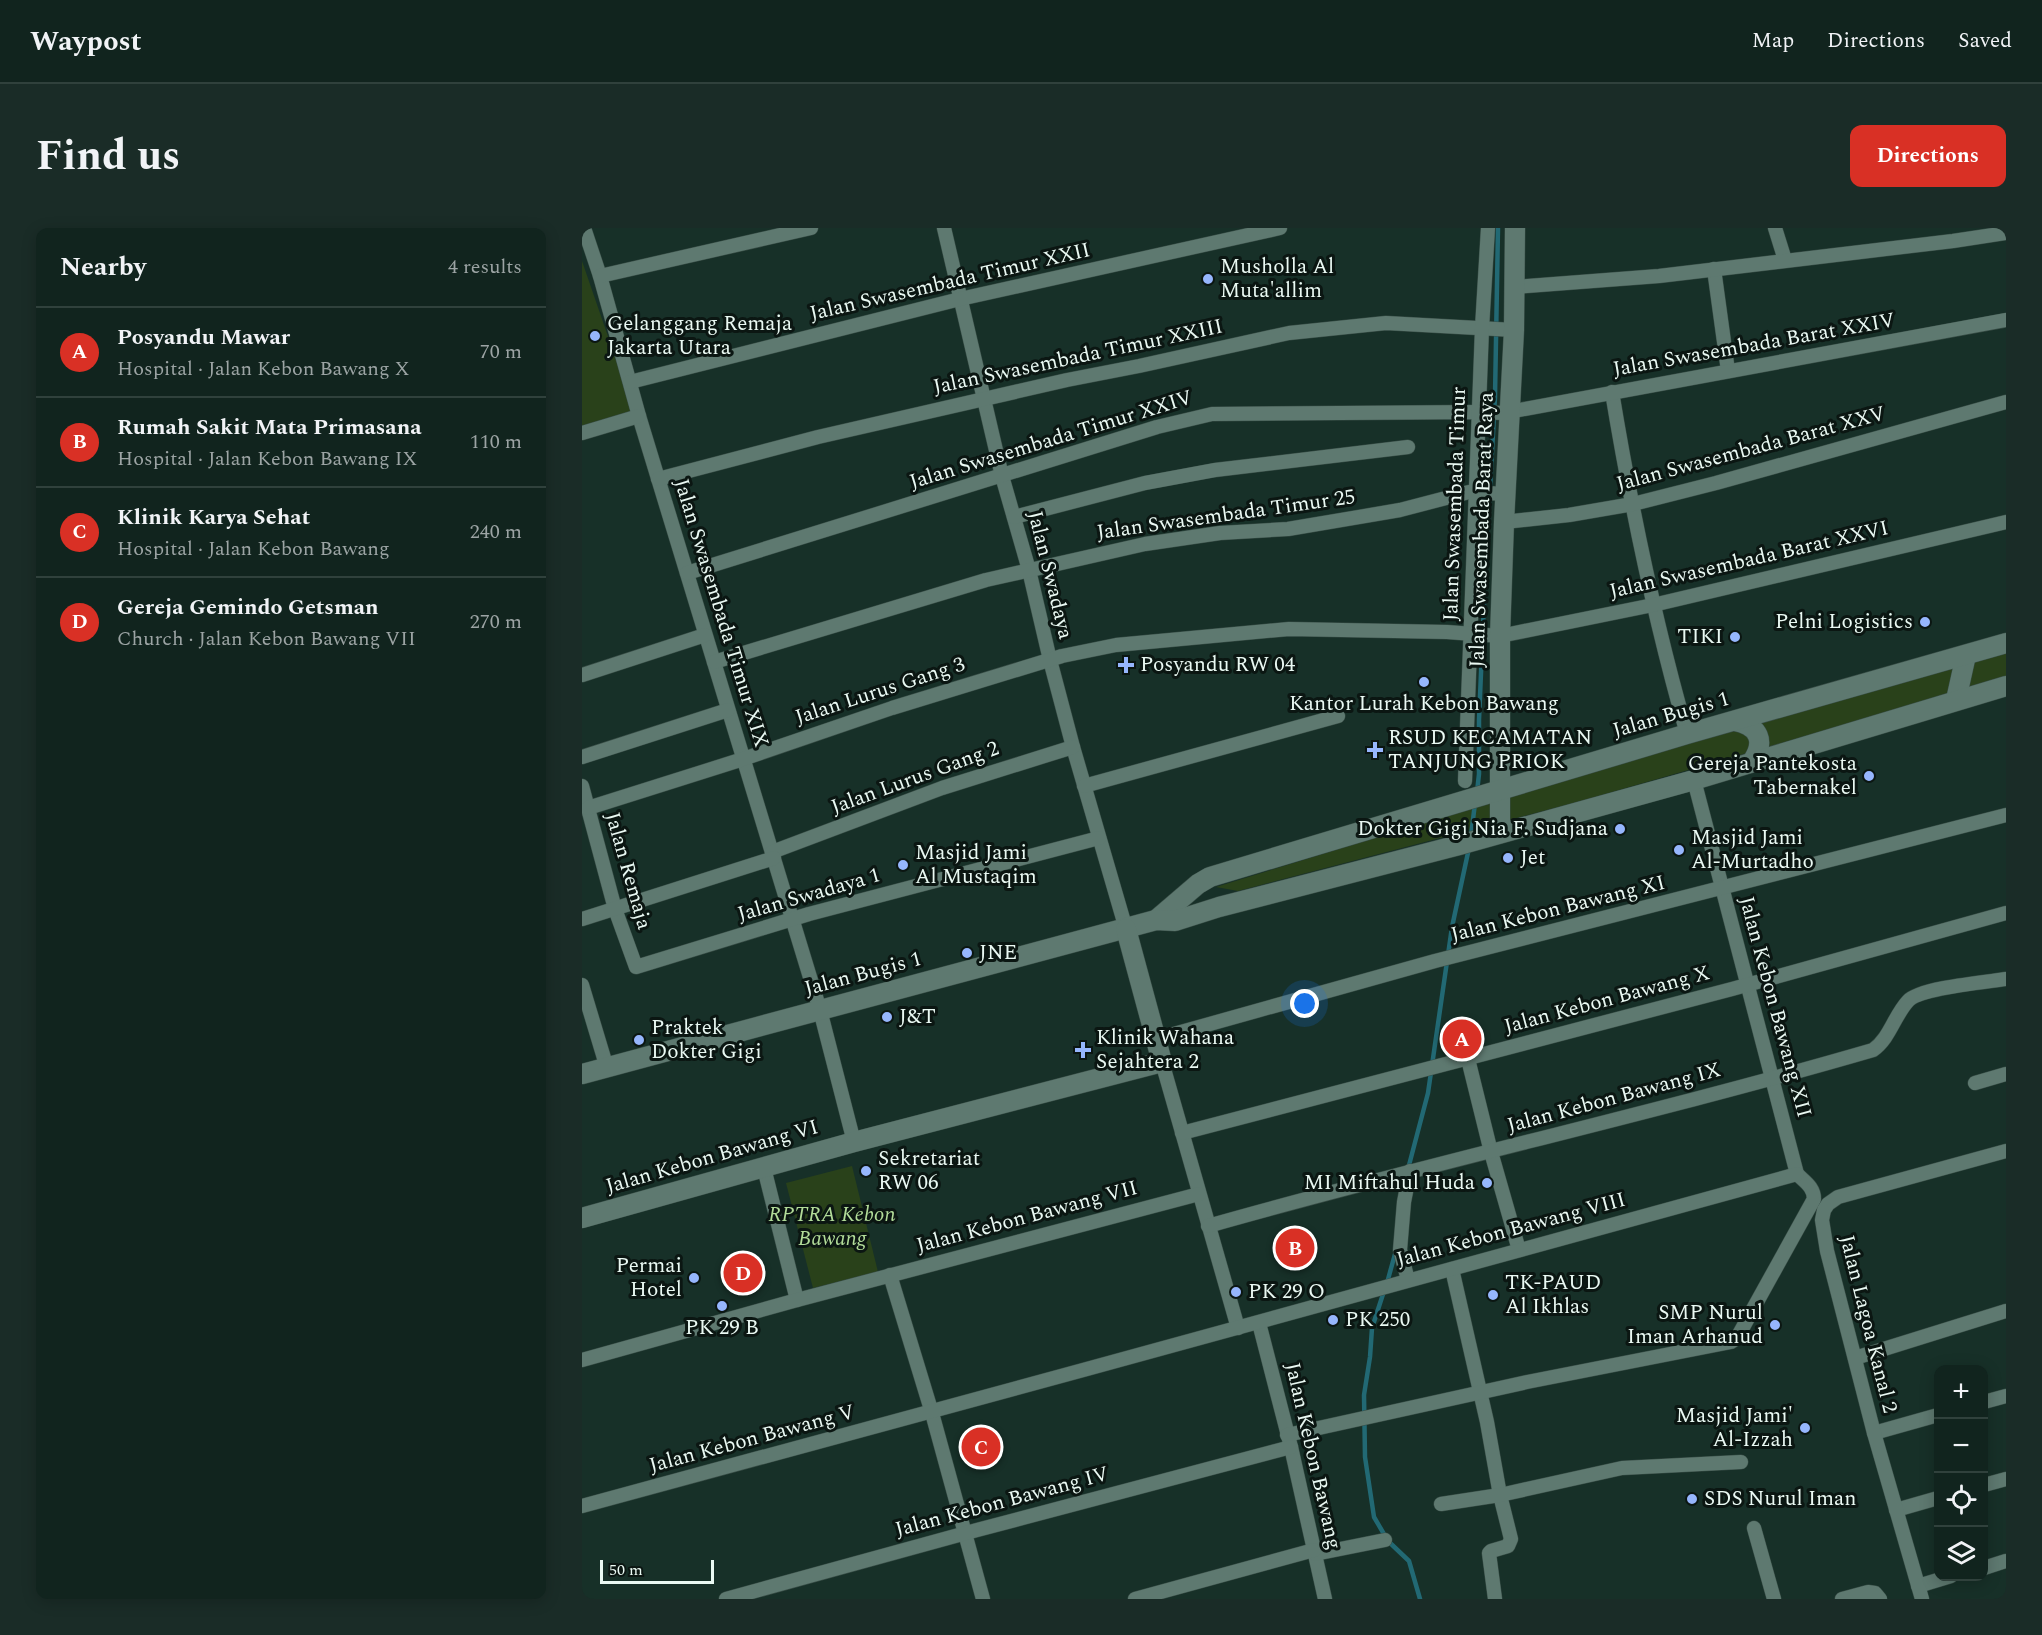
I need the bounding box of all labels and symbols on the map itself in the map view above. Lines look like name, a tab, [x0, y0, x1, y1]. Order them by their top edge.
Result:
street label: Jalan Swasembada Timur XXII	[806, 234, 1094, 330]
place label: Musholla Al Muta'allim	[1220, 251, 1334, 307]
marker: Musholla Al Muta'allim	[1201, 272, 1215, 286]
street label: Jalan Swasembada Barat XXIV	[1610, 304, 1898, 386]
place label: Gelanggang Remaja Jakarta Utara	[607, 308, 793, 364]
street label: Jalan Swasembada Timur XXIII	[930, 311, 1226, 403]
marker: Gelanggang Remaja Jakarta Utara	[588, 329, 602, 343]
street label: Jalan Swasembada Timur XXIV	[905, 382, 1197, 498]
street label: Jalan Swasembada Timur	[1435, 386, 1475, 622]
street label: Jalan Swasembada Barat Raya	[1461, 391, 1503, 668]
street label: Jalan Swasembada Barat XXV	[1613, 398, 1889, 500]
street label: Jalan Swasembada Timur XIX	[665, 475, 777, 751]
street label: Jalan Swasembada Timur 25	[1095, 481, 1357, 549]
street label: Jalan Swadaya	[1019, 507, 1082, 643]
street label: Jalan Swasembada Barat XXVI	[1606, 512, 1892, 608]
place label: Pelni Logistics	[1775, 606, 1913, 638]
marker: Pelni Logistics	[1918, 615, 1932, 629]
place label: TIKI	[1677, 621, 1723, 653]
marker: TIKI	[1728, 630, 1742, 644]
street label: Jalan Lurus Gang 3	[791, 648, 970, 734]
place label: Posyandu RW 04	[1140, 649, 1296, 681]
marker: Posyandu RW 04	[1117, 656, 1135, 674]
marker: Kantor Lurah Kebon Bawang	[1417, 675, 1431, 689]
street label: Jalan Bugis 1	[1609, 683, 1733, 747]
place label: Kantor Lurah Kebon Bawang	[1289, 688, 1559, 720]
place label: RSUD KECAMATAN TANJUNG PRIOK	[1388, 722, 1592, 778]
street label: Jalan Lurus Gang 2	[826, 733, 1004, 823]
marker: RSUD KECAMATAN TANJUNG PRIOK	[1366, 741, 1384, 759]
place label: Gereja Pantekosta Tabernakel	[1688, 748, 1858, 804]
marker: Gereja Pantekosta Tabernakel	[1862, 769, 1876, 783]
street label: Jalan Remaja	[596, 809, 660, 934]
place label: Dokter Gigi Nia F. Sudjana	[1357, 813, 1609, 845]
marker: Dokter Gigi Nia F. Sudjana	[1613, 822, 1627, 836]
place label: Masjid Jami Al-Murtadho	[1691, 822, 1814, 878]
place label: Masjid Jami Al Mustaqim	[915, 837, 1037, 893]
place label: Jet	[1520, 842, 1545, 874]
marker: Masjid Jami Al-Murtadho	[1672, 843, 1686, 857]
marker: Jet	[1501, 851, 1515, 865]
marker: Masjid Jami Al Mustaqim	[896, 858, 910, 872]
street label: Jalan Swadaya 1	[734, 859, 884, 931]
street label: Jalan Kebon Bawang XI	[1447, 867, 1669, 951]
street label: Jalan Kebon Bawang XII	[1730, 893, 1820, 1121]
place label: JNE	[979, 937, 1017, 969]
street label: Jalan Bugis 1	[801, 943, 925, 1005]
marker: JNE	[960, 946, 974, 960]
street label: Jalan Kebon Bawang X	[1501, 957, 1713, 1043]
your location	[1290, 989, 1319, 1018]
place label: J&T	[899, 1001, 936, 1033]
marker: J&T	[880, 1010, 894, 1024]
place label: Praktek Dokter Gigi	[651, 1012, 762, 1068]
pin: A	[1442, 1016, 1482, 1062]
place label: Klinik Wahana Sejahtera 2	[1096, 1022, 1235, 1078]
marker: Praktek Dokter Gigi	[632, 1033, 646, 1047]
marker: Klinik Wahana Sejahtera 2	[1074, 1041, 1092, 1059]
street label: Jalan Kebon Bawang IX	[1504, 1054, 1724, 1142]
street label: Jalan Kebon Bawang VI	[602, 1111, 822, 1203]
place label: Sekretariat RW 06	[878, 1143, 980, 1199]
marker: Sekretariat RW 06	[859, 1164, 873, 1178]
place label: MI Miftahul Huda	[1304, 1167, 1476, 1199]
street label: Jalan Kebon Bawang VII	[913, 1172, 1141, 1262]
marker: MI Miftahul Huda	[1480, 1176, 1494, 1190]
street label: Jalan Kebon Bawang VIII	[1393, 1184, 1629, 1276]
park label: RPTRA Kebon Bawang	[768, 1199, 896, 1255]
pin: B	[1276, 1226, 1314, 1270]
street label: Jalan Lagoa Kanal 2	[1830, 1232, 1906, 1416]
place label: Permai Hotel	[616, 1250, 682, 1306]
pin: D	[724, 1250, 762, 1296]
place label: TK-PAUD Al Ikhlas	[1505, 1267, 1601, 1323]
marker: Permai Hotel	[687, 1271, 701, 1285]
place label: PK 29 O	[1248, 1276, 1325, 1308]
marker: PK 29 O	[1229, 1285, 1243, 1299]
marker: TK-PAUD Al Ikhlas	[1486, 1288, 1500, 1302]
place label: SMP Nurul Iman Arhanud	[1627, 1297, 1763, 1353]
marker: PK 29 B	[715, 1299, 729, 1313]
place label: PK 250	[1345, 1304, 1410, 1336]
place label: PK 29 B	[685, 1312, 759, 1344]
marker: PK 250	[1326, 1313, 1340, 1327]
marker: SMP Nurul Iman Arhanud	[1768, 1318, 1782, 1332]
street label: Jalan Kebon Bawang	[1276, 1359, 1350, 1553]
street label: Jalan Kebon Bawang V	[646, 1396, 858, 1482]
place label: Masjid Jami' Al-Izzah	[1676, 1400, 1793, 1456]
marker: Masjid Jami' Al-Izzah	[1798, 1421, 1812, 1435]
pin: C	[962, 1424, 1000, 1470]
street label: Jalan Kebon Bawang IV	[892, 1458, 1112, 1546]
place label: SDS Nurul Iman	[1704, 1483, 1857, 1515]
marker: SDS Nurul Iman	[1685, 1492, 1699, 1506]
scale bar	[600, 1557, 714, 1584]

